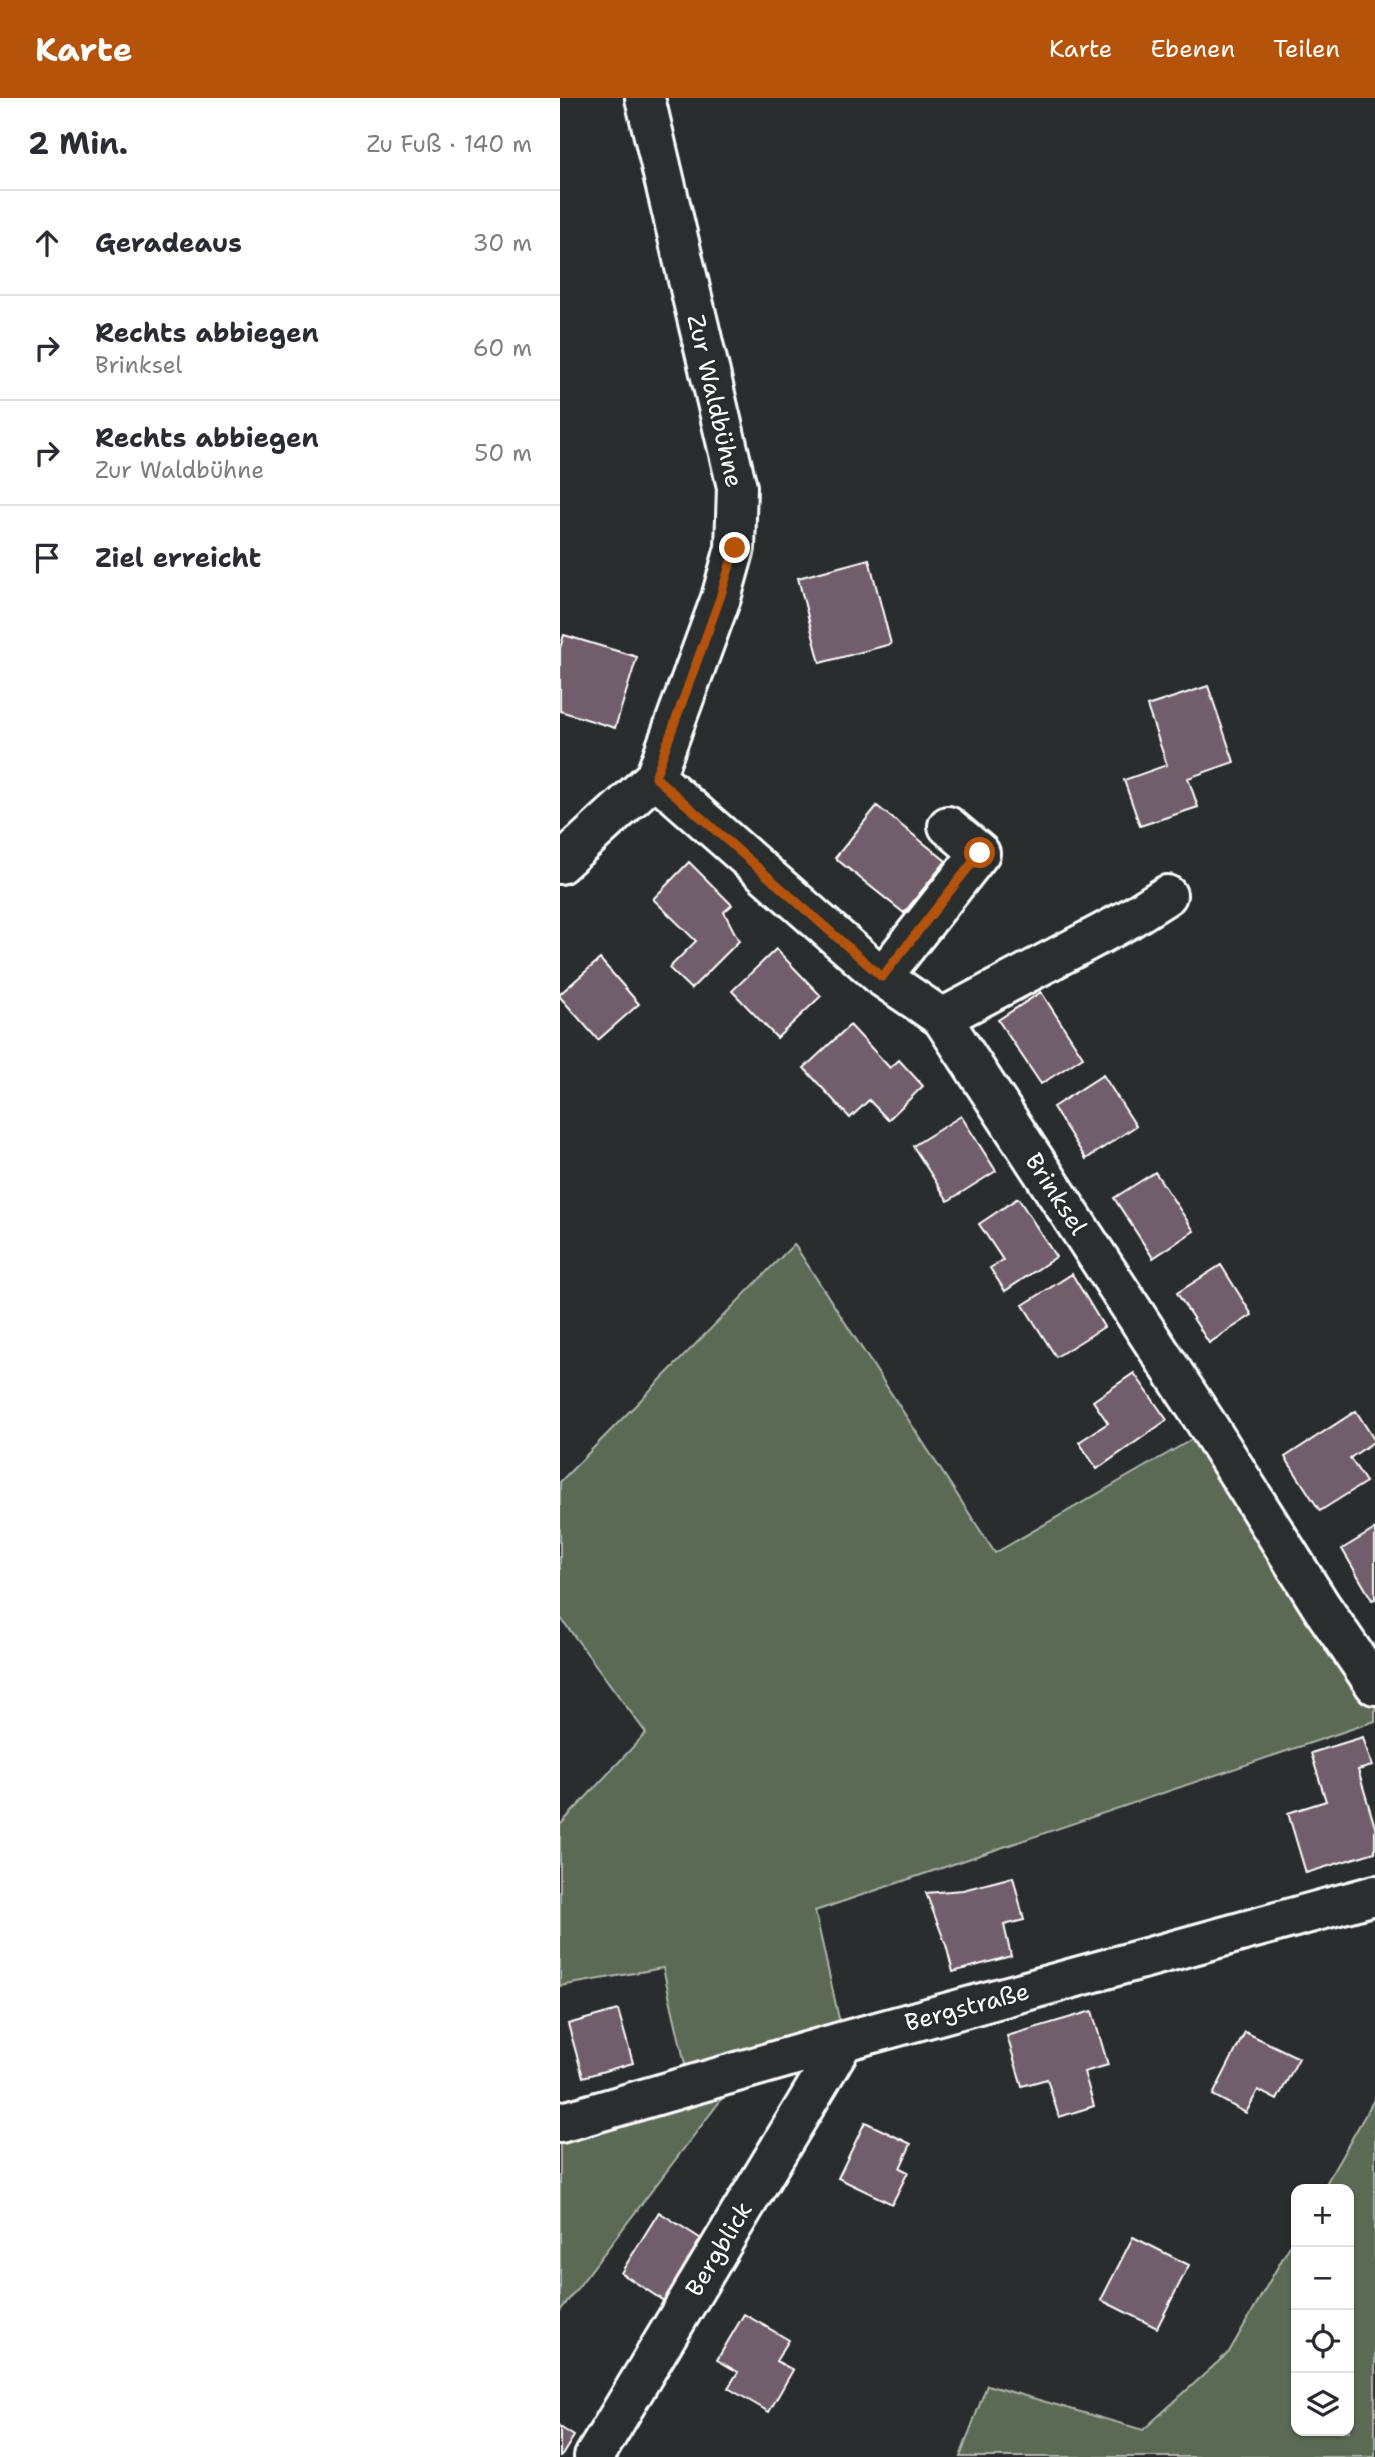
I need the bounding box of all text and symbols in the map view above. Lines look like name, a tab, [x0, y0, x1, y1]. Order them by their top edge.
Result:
text: Karte	[35, 27, 132, 72]
text: Karte	[1049, 33, 1112, 65]
text: Ebenen	[1150, 33, 1235, 65]
text: Teilen	[1273, 33, 1340, 65]
text: 2 Min.	[28, 123, 128, 164]
text: Zu Fuß · 140 m	[366, 129, 532, 159]
icon: ahead	[28, 224, 66, 262]
text: Geradeaus	[95, 225, 242, 260]
text: 30 m	[473, 228, 532, 258]
street label: Zur Waldbühne	[680, 311, 750, 491]
text: Rechts abbiegen	[95, 315, 319, 350]
icon: right	[28, 329, 66, 367]
text: 60 m	[473, 333, 532, 363]
text: Brinksel	[95, 350, 183, 380]
text: Rechts abbiegen	[95, 420, 319, 455]
icon: right	[28, 434, 66, 472]
text: 50 m	[474, 438, 532, 468]
text: Zur Waldbühne	[95, 455, 264, 485]
route end	[719, 532, 750, 563]
icon: arrive	[28, 539, 66, 577]
text: Ziel erreicht	[95, 540, 261, 575]
route start	[964, 837, 995, 868]
street label: Brinksel	[1018, 1147, 1095, 1242]
street label: Bergstraße	[901, 1975, 1033, 2039]
map controls	[1291, 2184, 1354, 2436]
button: +	[1291, 2184, 1354, 2247]
street label: Bergblick	[678, 2196, 760, 2302]
button: −	[1291, 2247, 1354, 2310]
button: locate	[1291, 2310, 1354, 2373]
button: layers	[1291, 2373, 1354, 2436]

